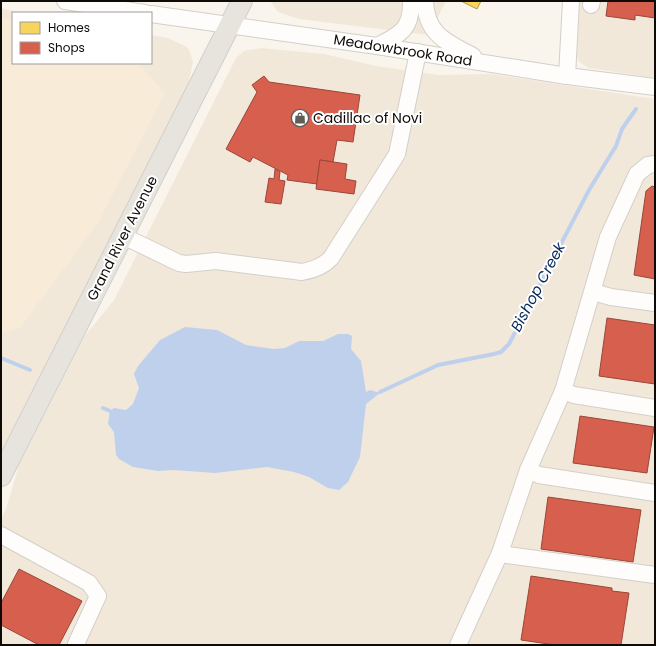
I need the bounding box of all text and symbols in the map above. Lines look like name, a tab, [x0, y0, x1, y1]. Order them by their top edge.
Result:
legend	[12, 12, 152, 64]
text: Homes	[48, 19, 90, 36]
street label: Meadowbrook Road	[332, 29, 474, 71]
text: Shops	[48, 39, 85, 56]
shop icon: Cadillac of Novi	[290, 108, 310, 128]
place label: Cadillac of Novi	[313, 108, 422, 128]
street label: Grand River Avenue	[82, 172, 162, 304]
water label: Bishop Creek	[505, 237, 570, 335]

